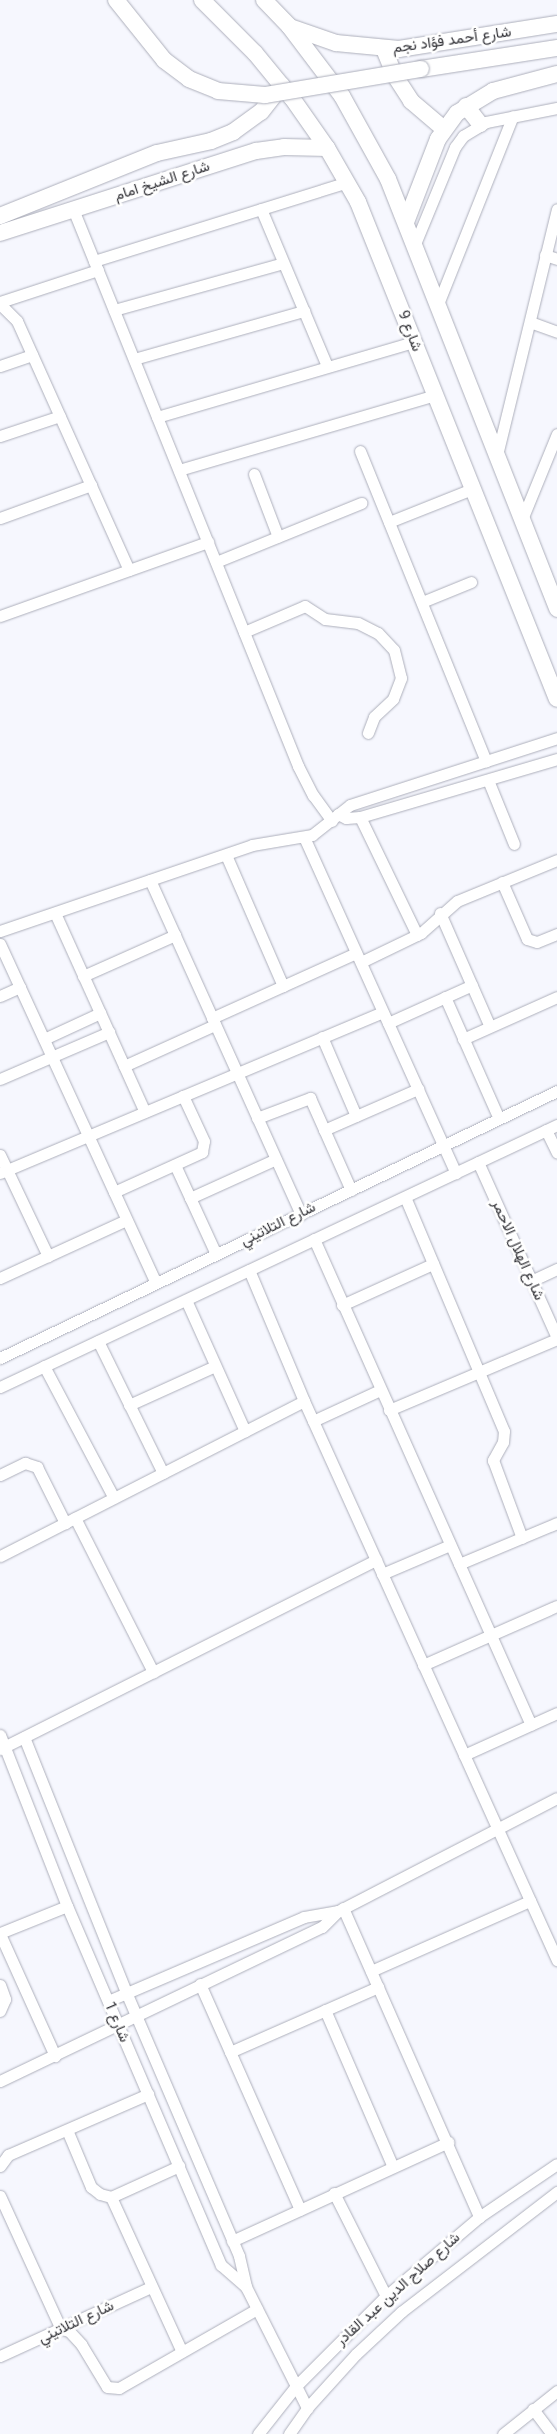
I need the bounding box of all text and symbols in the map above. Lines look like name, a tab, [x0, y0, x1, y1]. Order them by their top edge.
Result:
street label: شارع أحمد فؤاد نجم	[392, 23, 512, 57]
street label: شارع الشيخ امام	[112, 157, 212, 205]
street label: شارع 9	[394, 308, 426, 354]
street label: شارع الهلال الاحمر	[488, 1197, 548, 1303]
street label: شارع التلاتيني	[238, 1198, 318, 1250]
street label: شارع 1	[100, 1999, 134, 2045]
street label: شارع صلاح الدين عبد القادر	[332, 2228, 464, 2350]
street label: شارع التلاتيني	[35, 2297, 117, 2347]

